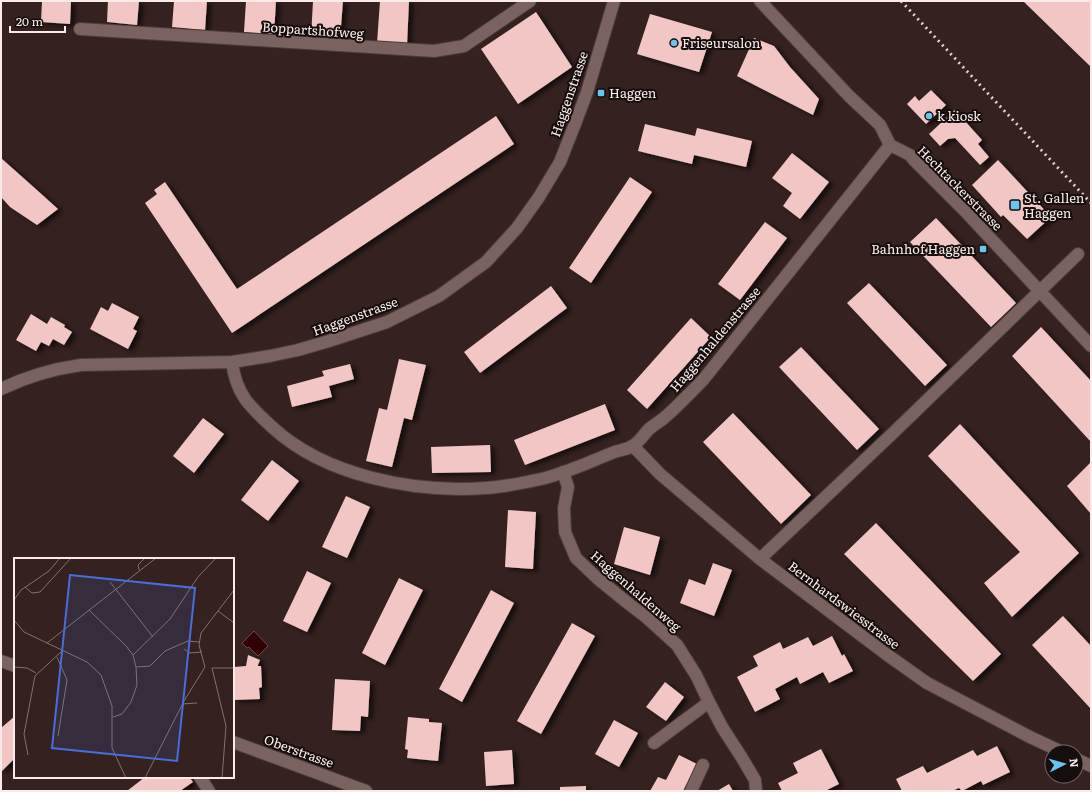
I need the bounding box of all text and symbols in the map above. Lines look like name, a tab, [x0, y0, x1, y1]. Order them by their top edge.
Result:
scale bar	[10, 8, 65, 34]
text: 20 m	[16, 12, 43, 30]
street label: Boppartshofweg	[261, 16, 365, 43]
place label: Friseursalon	[682, 33, 761, 52]
marker: Friseursalon	[669, 38, 679, 48]
street label: Haggenstrasse	[545, 48, 592, 139]
place label: Haggen	[609, 83, 657, 102]
marker: Haggen	[596, 88, 606, 98]
place label: k kiosk	[937, 106, 982, 125]
marker: k kiosk	[924, 111, 934, 121]
street label: Hechtackerstrasse	[914, 141, 1007, 235]
place label: St. Gallen Haggen	[1024, 188, 1085, 222]
marker: St. Gallen Haggen	[1009, 199, 1021, 211]
place label: Bahnhof Haggen	[871, 239, 975, 258]
marker: Bahnhof Haggen	[978, 244, 988, 254]
street label: Haggenhaldenstrasse	[665, 282, 765, 395]
street label: Haggenstrasse	[310, 291, 400, 340]
street label: Haggenhaldenweg	[587, 546, 686, 636]
street label: Bernhardswiesstrasse	[784, 556, 904, 653]
inset map	[14, 558, 234, 778]
street label: Oberstrasse	[262, 729, 337, 772]
north arrow	[1044, 744, 1084, 784]
text: N	[1067, 757, 1083, 768]

